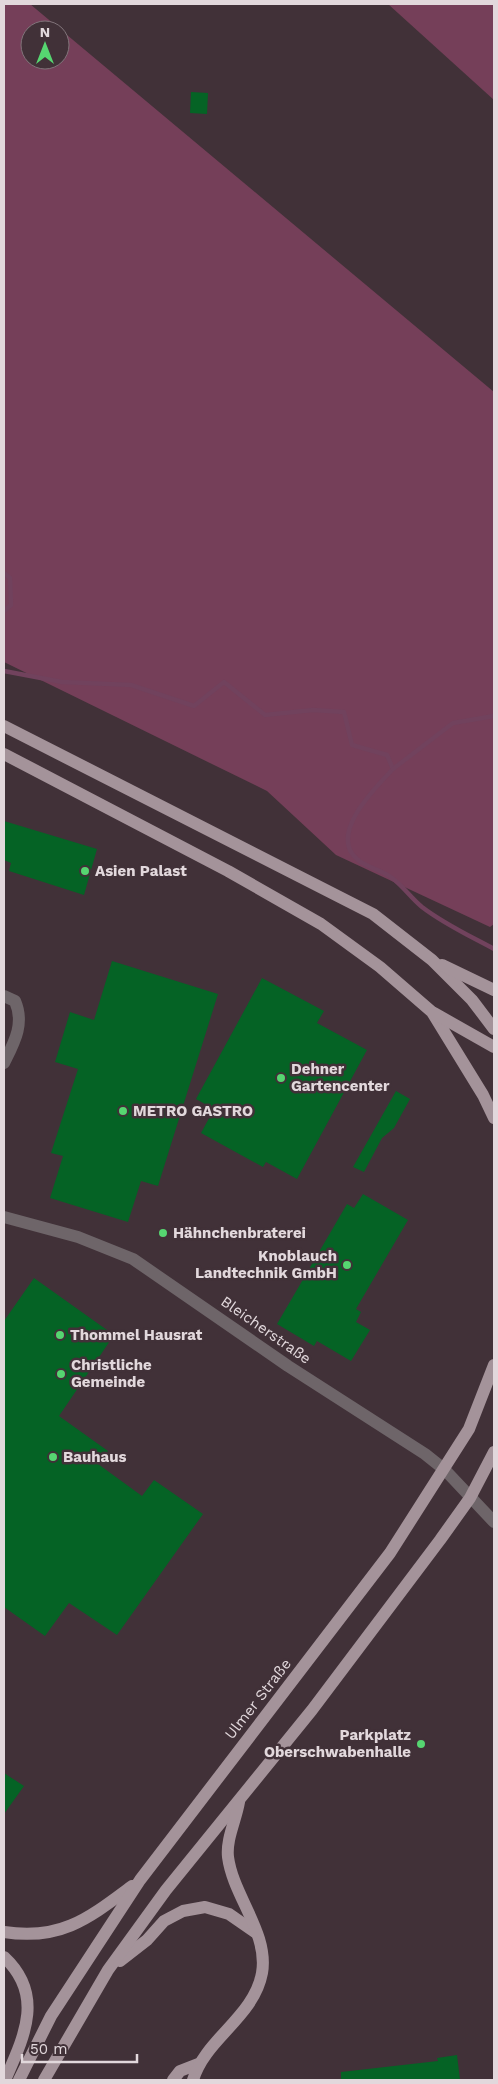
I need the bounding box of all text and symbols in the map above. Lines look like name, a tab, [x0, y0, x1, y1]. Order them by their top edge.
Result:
north arrow	[20, 20, 70, 70]
text: N	[40, 24, 50, 40]
place label: Asien Palast	[95, 862, 187, 880]
marker: Asien Palast	[79, 865, 91, 877]
place label: Dehner Gartencenter	[291, 1060, 390, 1095]
marker: Dehner Gartencenter	[275, 1072, 287, 1084]
place label: METRO GASTRO	[133, 1102, 253, 1120]
marker: METRO GASTRO	[117, 1105, 129, 1117]
place label: Hähnchenbraterei	[173, 1224, 306, 1242]
marker: Hähnchenbraterei	[157, 1227, 169, 1239]
place label: Knoblauch Landtechnik GmbH	[195, 1247, 337, 1282]
marker: Knoblauch Landtechnik GmbH	[341, 1259, 353, 1271]
street label: Bleicherstraße	[218, 1292, 314, 1368]
place label: Thommel Hausrat	[70, 1326, 203, 1344]
marker: Thommel Hausrat	[54, 1329, 66, 1341]
place label: Christliche Gemeinde	[71, 1356, 152, 1391]
marker: Christliche Gemeinde	[55, 1368, 67, 1380]
place label: Bauhaus	[63, 1448, 127, 1466]
marker: Bauhaus	[47, 1451, 59, 1463]
street label: Ulmer Straße	[221, 1655, 295, 1743]
place label: Parkplatz Oberschwabenhalle	[264, 1726, 411, 1761]
marker: Parkplatz Oberschwabenhalle	[415, 1738, 427, 1750]
scale bar	[22, 2032, 138, 2064]
text: 50 m	[30, 2040, 67, 2058]

